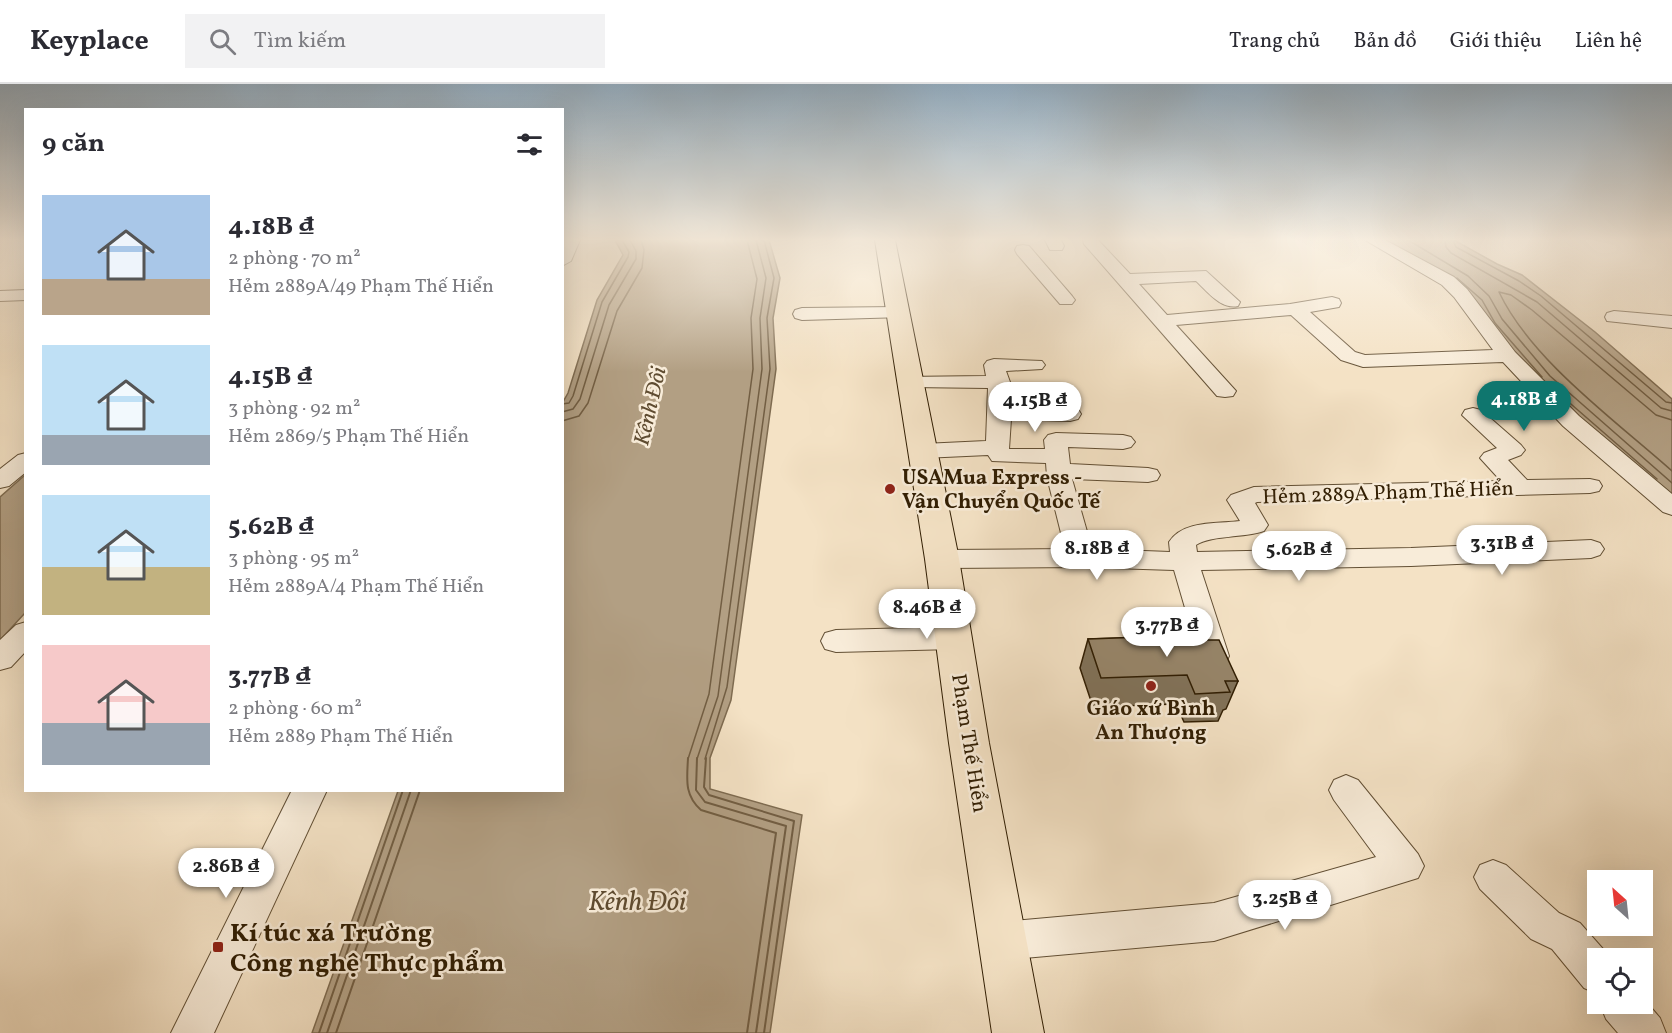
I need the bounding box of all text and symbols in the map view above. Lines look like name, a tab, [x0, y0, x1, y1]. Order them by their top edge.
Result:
search box	[185, 14, 605, 68]
text: Keyplace	[30, 22, 149, 61]
icon: search	[206, 25, 239, 58]
text: Tìm kiếm	[254, 26, 346, 57]
text: Trang chủ	[1229, 27, 1320, 56]
text: Bản đồ	[1353, 27, 1417, 56]
text: Giới thiệu	[1450, 27, 1542, 56]
text: Liên hệ	[1575, 27, 1642, 56]
text: 9 căn	[42, 126, 105, 162]
icon: filters	[513, 128, 546, 161]
text: 4.18B ₫	[228, 209, 314, 245]
icon: home	[90, 219, 162, 291]
text: 2 phòng · 70 m²	[228, 245, 361, 273]
text: Hẻm 2889A/49 Phạm Thế Hiển	[228, 273, 494, 301]
text: 4.15B ₫	[228, 359, 313, 395]
water label: Kênh Đôi	[627, 364, 676, 449]
icon: home	[90, 369, 162, 441]
pin: 4.18B ₫	[1469, 381, 1579, 432]
pin: 4.15B ₫	[980, 382, 1090, 433]
text: 4.18B ₫	[1491, 386, 1557, 414]
text: 4.15B ₫	[1002, 387, 1068, 415]
text: 3 phòng · 92 m²	[228, 395, 360, 423]
text: Hẻm 2869/5 Phạm Thế Hiển	[228, 423, 469, 451]
place label: USAMua Express - Vận Chuyển Quốc Tế	[902, 464, 1102, 517]
street label: Hẻm 2889A Phạm Thế Hiển	[1262, 475, 1514, 512]
marker: USAMua Express - Vận Chuyển Quốc Tế	[883, 482, 897, 496]
text: 5.62B ₫	[228, 509, 314, 545]
icon: home	[90, 519, 162, 591]
pin: 3.31B ₫	[1447, 525, 1557, 576]
pin: 8.18B ₫	[1042, 530, 1152, 581]
text: 3.31B ₫	[1470, 530, 1534, 558]
pin: 5.62B ₫	[1244, 531, 1354, 582]
text: 8.18B ₫	[1065, 535, 1129, 563]
text: 5.62B ₫	[1266, 536, 1332, 564]
text: 3 phòng · 95 m²	[228, 545, 359, 573]
text: Hẻm 2889A/4 Phạm Thế Hiển	[228, 573, 484, 601]
pin: 8.46B ₫	[872, 589, 982, 640]
text: 8.46B ₫	[893, 594, 961, 622]
pin: 3.77B ₫	[1112, 607, 1222, 658]
text: 3.77B ₫	[1135, 612, 1199, 640]
text: 3.77B ₫	[228, 659, 311, 695]
icon: home	[90, 669, 162, 741]
street label: Phạm Thế Hiển	[943, 672, 994, 815]
marker: Giáo xứ Bình An Thượng	[1144, 679, 1158, 693]
text: 2 phòng · 60 m²	[228, 695, 362, 723]
place label: Giáo xứ Bình An Thượng	[1086, 695, 1216, 748]
text: Hẻm 2889 Phạm Thế Hiển	[228, 723, 453, 751]
pin: 2.86B ₫	[171, 848, 281, 899]
text: 2.86B ₫	[192, 853, 260, 881]
north arrow	[1587, 870, 1653, 936]
map controls	[1587, 870, 1653, 1014]
pin: 3.25B ₫	[1230, 880, 1340, 931]
water label: Kênh Đôi	[588, 884, 686, 922]
text: 3.25B ₫	[1252, 885, 1318, 913]
place label: Kí túc xá Trường Công nghệ Thực phẩm	[230, 916, 504, 982]
marker: Kí túc xá Trường Công nghệ Thực phẩm	[211, 940, 225, 954]
button: locate	[1587, 948, 1653, 1014]

